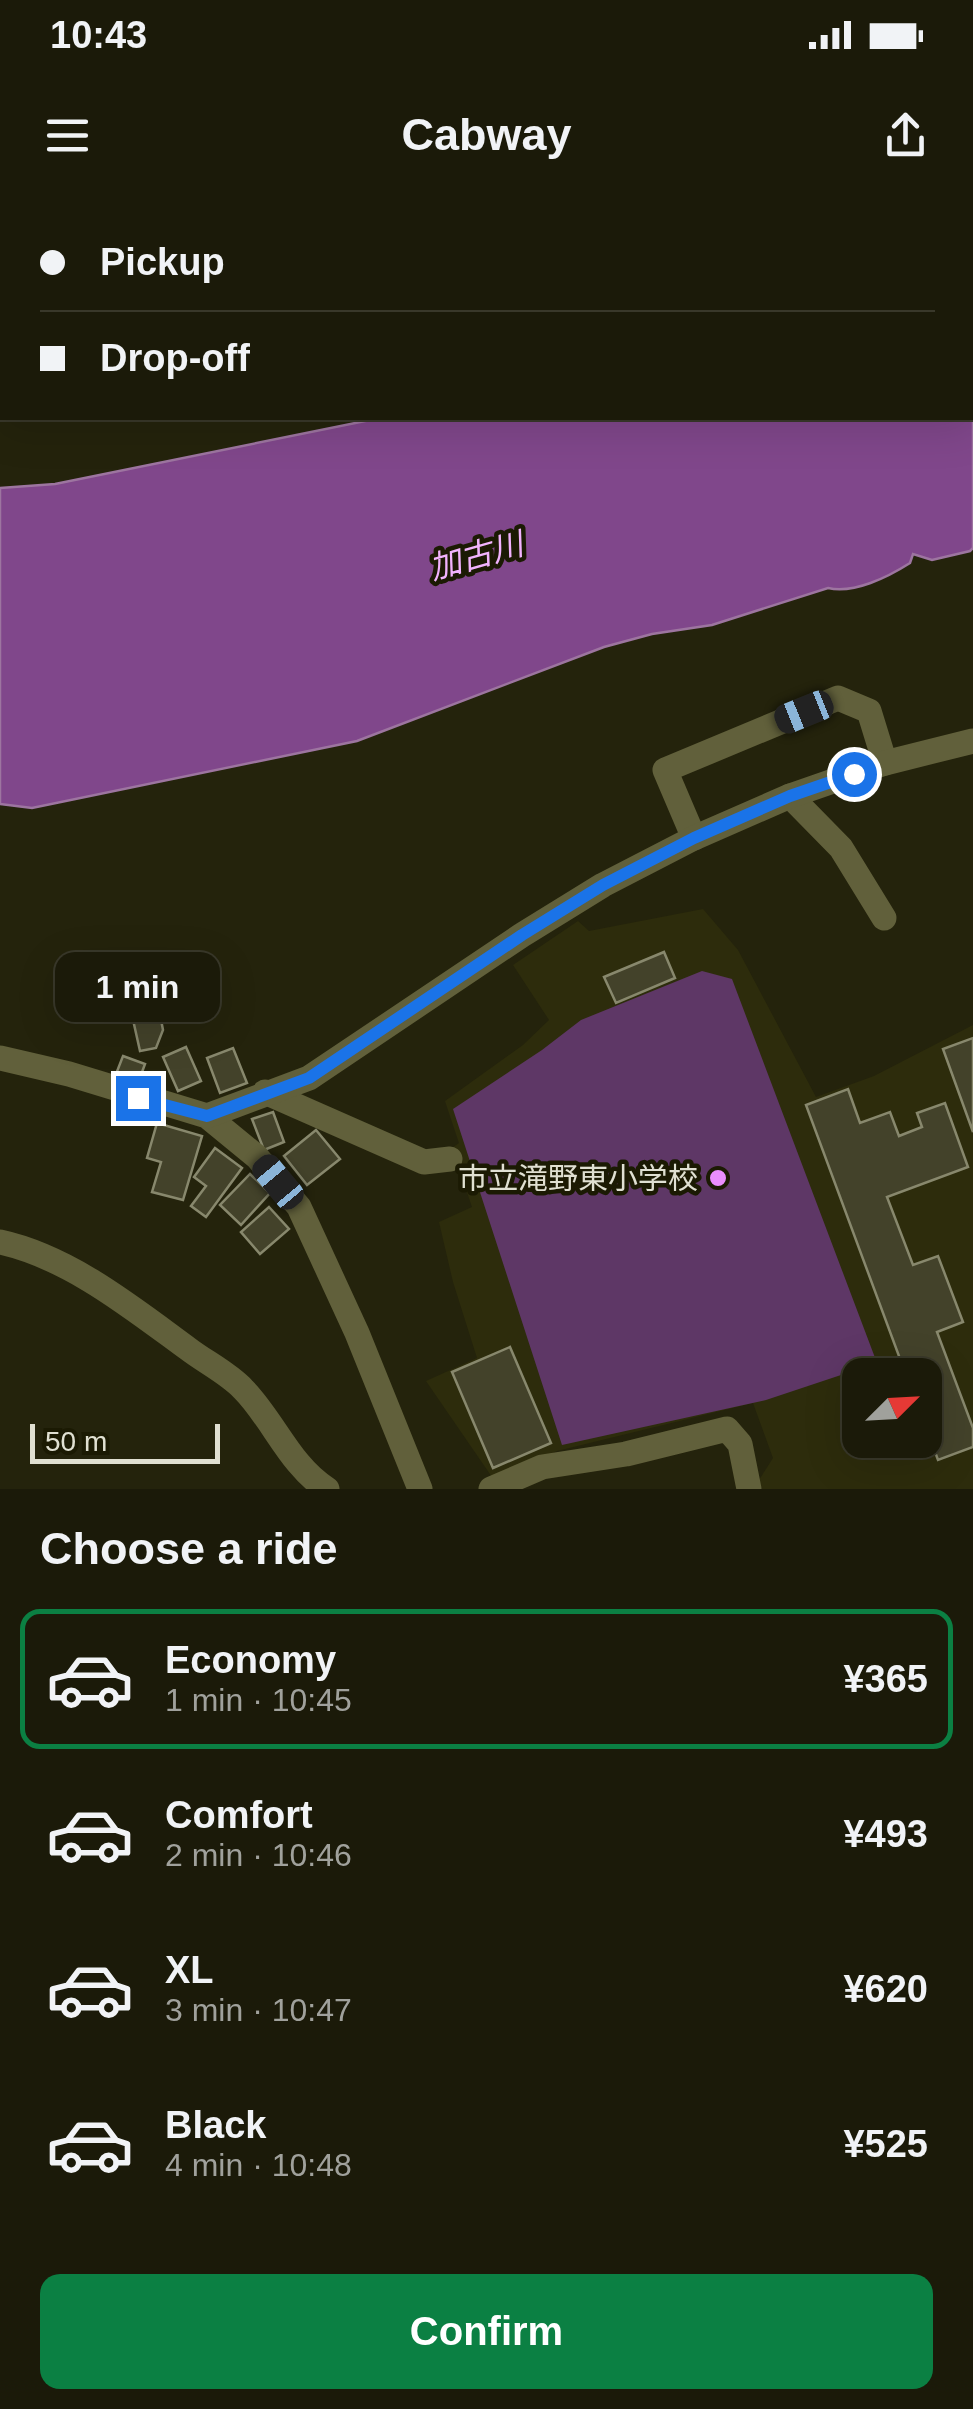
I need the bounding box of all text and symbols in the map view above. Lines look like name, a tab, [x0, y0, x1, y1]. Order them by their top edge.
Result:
text: 10:43	[50, 14, 147, 56]
icon: menu	[40, 108, 95, 163]
icon: share	[878, 108, 933, 163]
text: Cabway	[401, 109, 572, 160]
text: Pickup	[100, 241, 225, 283]
text: Drop-off	[100, 337, 250, 379]
water label: 加古川	[425, 525, 530, 587]
car	[771, 687, 837, 737]
route start	[832, 752, 877, 797]
callout: 1 min	[56, 953, 220, 1023]
text: 1 min	[96, 969, 179, 1005]
route end	[116, 1076, 161, 1121]
car	[247, 1149, 309, 1215]
place label: 市立滝野東小学校	[458, 1162, 698, 1195]
marker: 市立滝野東小学校	[707, 1167, 729, 1189]
north arrow	[842, 1358, 942, 1458]
map controls	[842, 1358, 942, 1458]
scale bar	[30, 1419, 220, 1464]
text: 50 m	[45, 1426, 107, 1457]
text: Choose a ride	[40, 1523, 338, 1574]
icon: car	[45, 1634, 135, 1724]
text: Economy	[165, 1639, 336, 1681]
text: ¥365	[843, 1658, 928, 1700]
text: 1 min · 10:45	[165, 1682, 352, 1718]
icon: car	[45, 1789, 135, 1879]
text: Comfort	[165, 1794, 313, 1836]
text: ¥493	[843, 1813, 928, 1855]
text: 2 min · 10:46	[165, 1837, 352, 1873]
icon: car	[45, 1944, 135, 2034]
text: XL	[165, 1949, 214, 1991]
text: ¥620	[843, 1968, 928, 2010]
text: 3 min · 10:47	[165, 1992, 352, 2028]
icon: car	[45, 2099, 135, 2189]
text: Black	[165, 2104, 266, 2146]
text: ¥525	[843, 2123, 928, 2165]
text: 4 min · 10:48	[165, 2147, 352, 2183]
button: Confirm	[40, 2274, 933, 2389]

